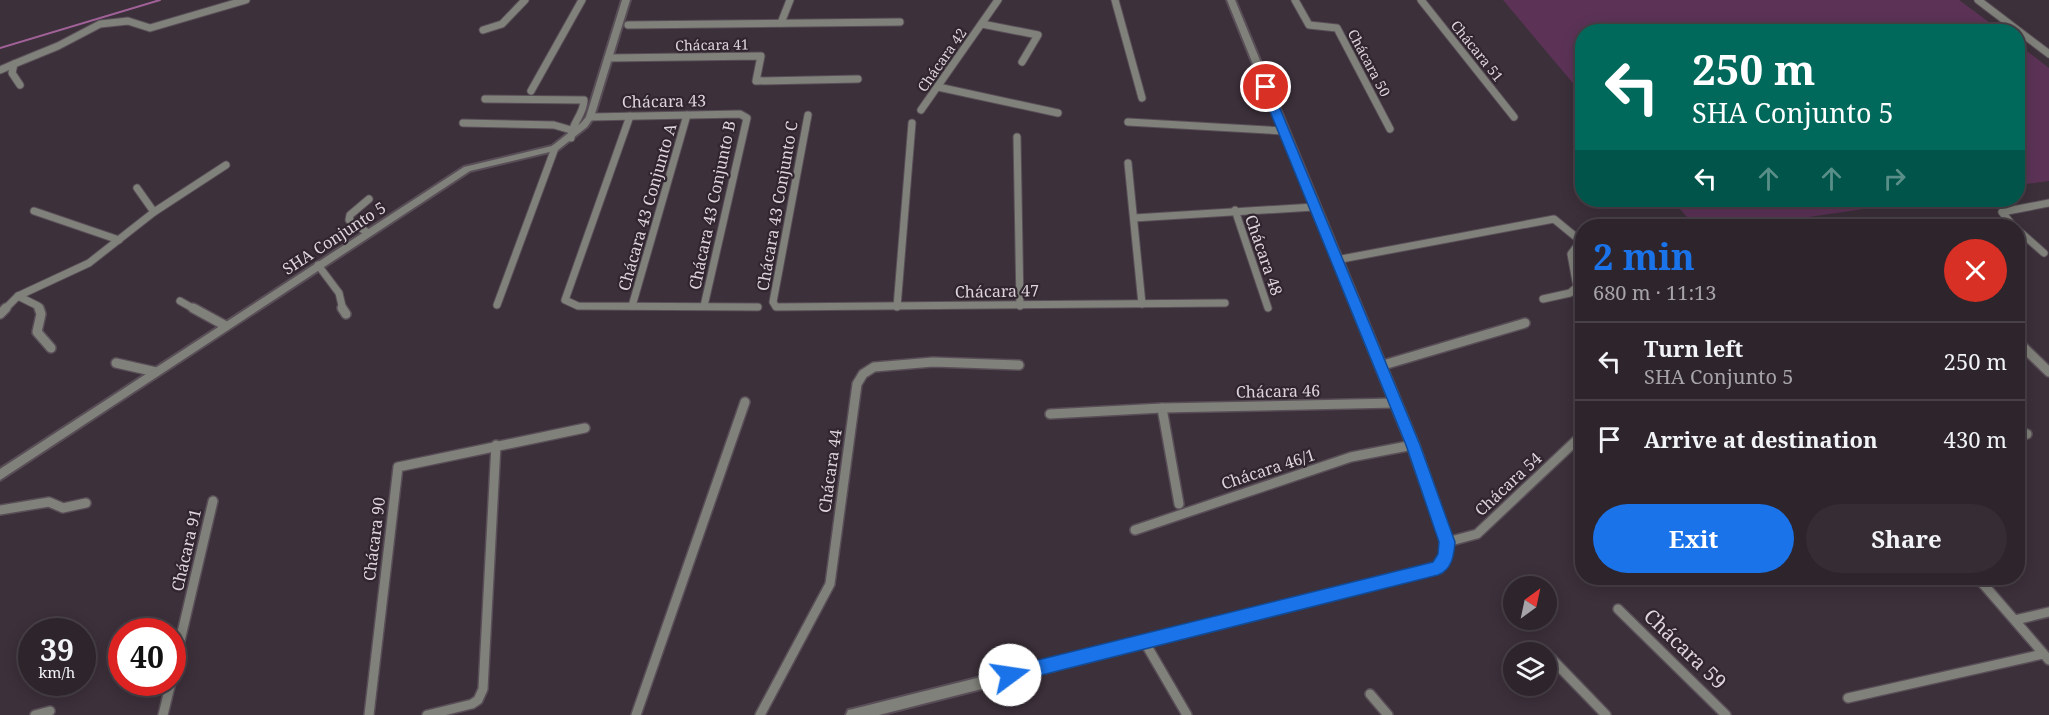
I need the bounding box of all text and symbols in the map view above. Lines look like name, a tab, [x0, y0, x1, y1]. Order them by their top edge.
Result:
street label: Chácara 51	[1447, 16, 1508, 85]
street label: Chácara 42	[913, 24, 970, 95]
street label: Chácara 50	[1344, 26, 1395, 100]
street label: Chácara 41	[675, 34, 749, 55]
text: 250 m	[1692, 40, 1816, 97]
icon: left	[1593, 48, 1671, 126]
pin	[1240, 61, 1291, 112]
icon: arrive	[1249, 70, 1282, 103]
street label: Chácara 43	[622, 89, 706, 113]
text: SHA Conjunto 5	[1692, 94, 1894, 131]
street label: Chácara 43 Conjunto B	[683, 118, 741, 292]
street label: Chácara 43 Conjunto C	[751, 119, 803, 293]
street label: Chácara 43 Conjunto A	[613, 120, 682, 293]
icon: left	[1689, 162, 1722, 195]
icon: ahead	[1752, 162, 1785, 195]
icon: ahead	[1815, 162, 1848, 195]
icon: right	[1878, 162, 1911, 195]
street label: SHA Conjunto 5	[278, 196, 390, 280]
street label: Chácara 48	[1240, 212, 1288, 298]
text: 2 min	[1593, 232, 1695, 281]
button: close	[1944, 239, 2007, 302]
street label: Chácara 47	[955, 279, 1039, 303]
text: 680 m · 11:13	[1593, 279, 1716, 306]
text: Turn left	[1644, 333, 1743, 363]
icon: left	[1593, 345, 1626, 378]
text: 250 m	[1944, 346, 2007, 376]
text: SHA Conjunto 5	[1644, 363, 1793, 390]
street label: Chácara 46	[1236, 379, 1320, 403]
icon: arrive	[1593, 423, 1626, 456]
text: Arrive at destination	[1644, 424, 1878, 454]
text: 430 m	[1944, 424, 2007, 454]
street label: Chácara 44	[813, 428, 847, 514]
street label: Chácara 46/1	[1218, 443, 1318, 495]
street label: Chácara 54	[1470, 447, 1546, 521]
street label: Chácara 90	[358, 496, 390, 582]
button: Exit	[1593, 504, 1794, 573]
button: Share	[1806, 504, 2007, 573]
street label: Chácara 91	[166, 507, 206, 593]
north arrow	[1503, 576, 1557, 630]
map controls	[1503, 576, 1557, 696]
street label: Chácara 59	[1638, 602, 1733, 695]
speed limit sign: 40	[108, 618, 186, 696]
text: 39	[40, 629, 74, 670]
button: layers	[1503, 642, 1557, 696]
position arrow	[978, 643, 1042, 707]
text: km/h	[39, 662, 75, 682]

